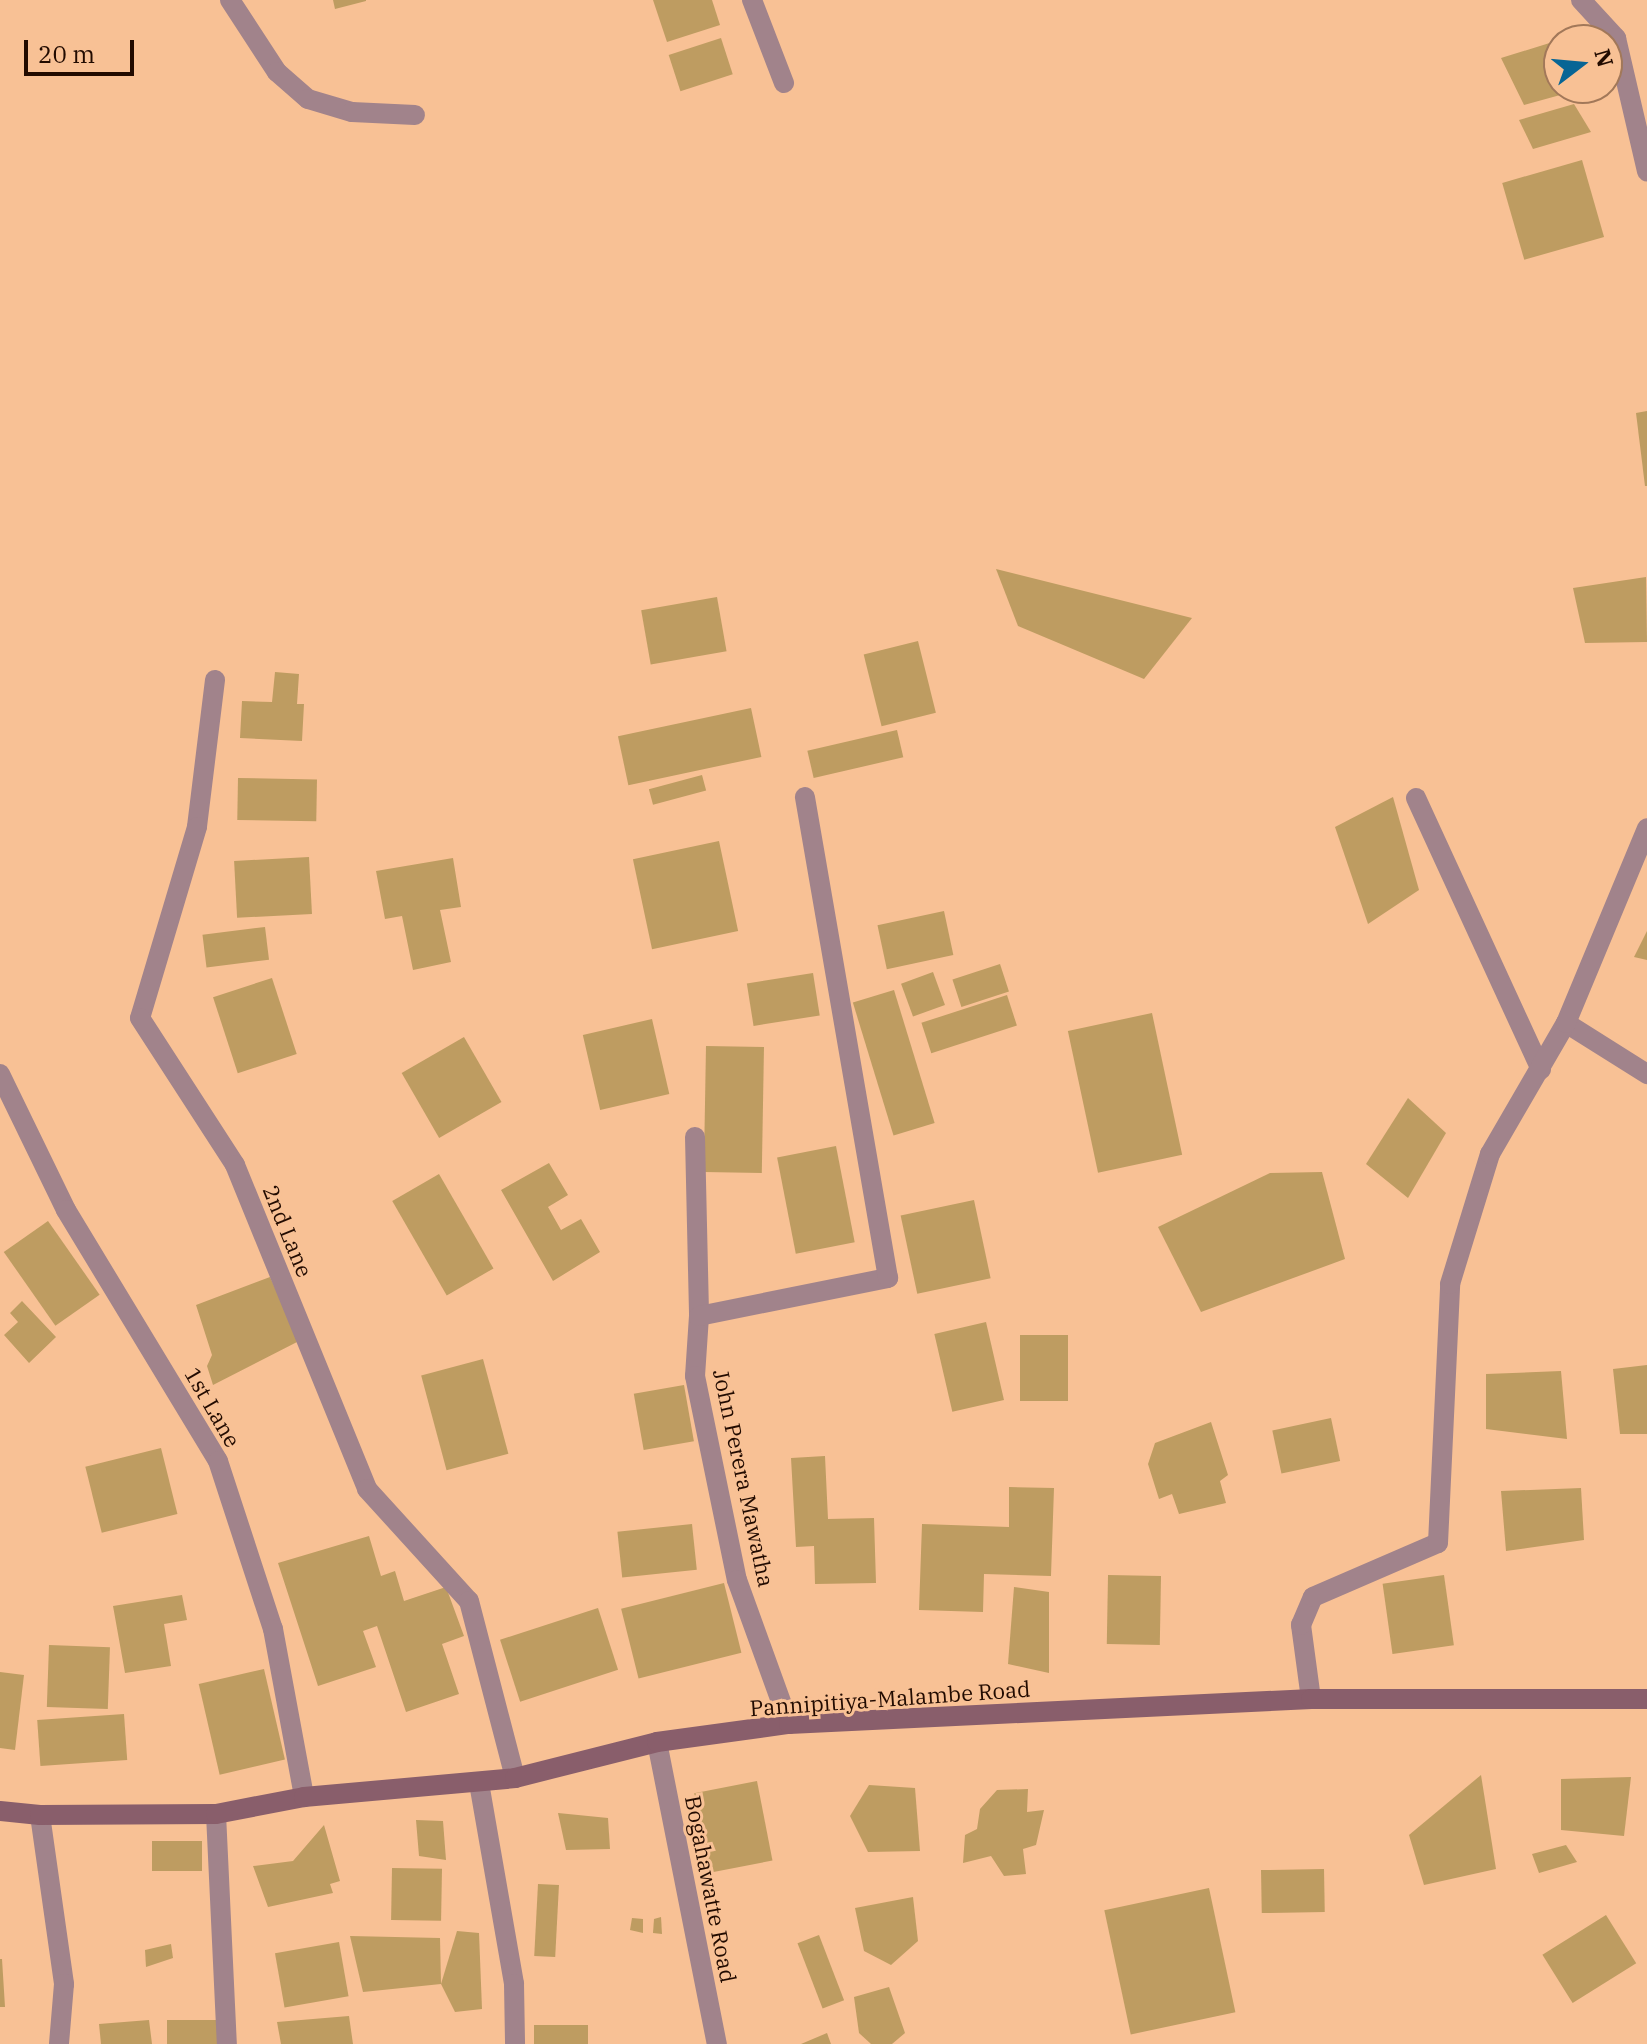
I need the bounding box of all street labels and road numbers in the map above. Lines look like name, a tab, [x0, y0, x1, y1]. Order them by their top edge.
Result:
street label: 2nd Lane	[258, 1181, 318, 1281]
street label: 1st Lane	[180, 1362, 246, 1452]
street label: John Perera Mawatha	[708, 1367, 780, 1589]
street label: Pannipitiya-Malambe Road	[749, 1675, 1031, 1721]
street label: Bogahawatte Road	[680, 1793, 742, 1985]

